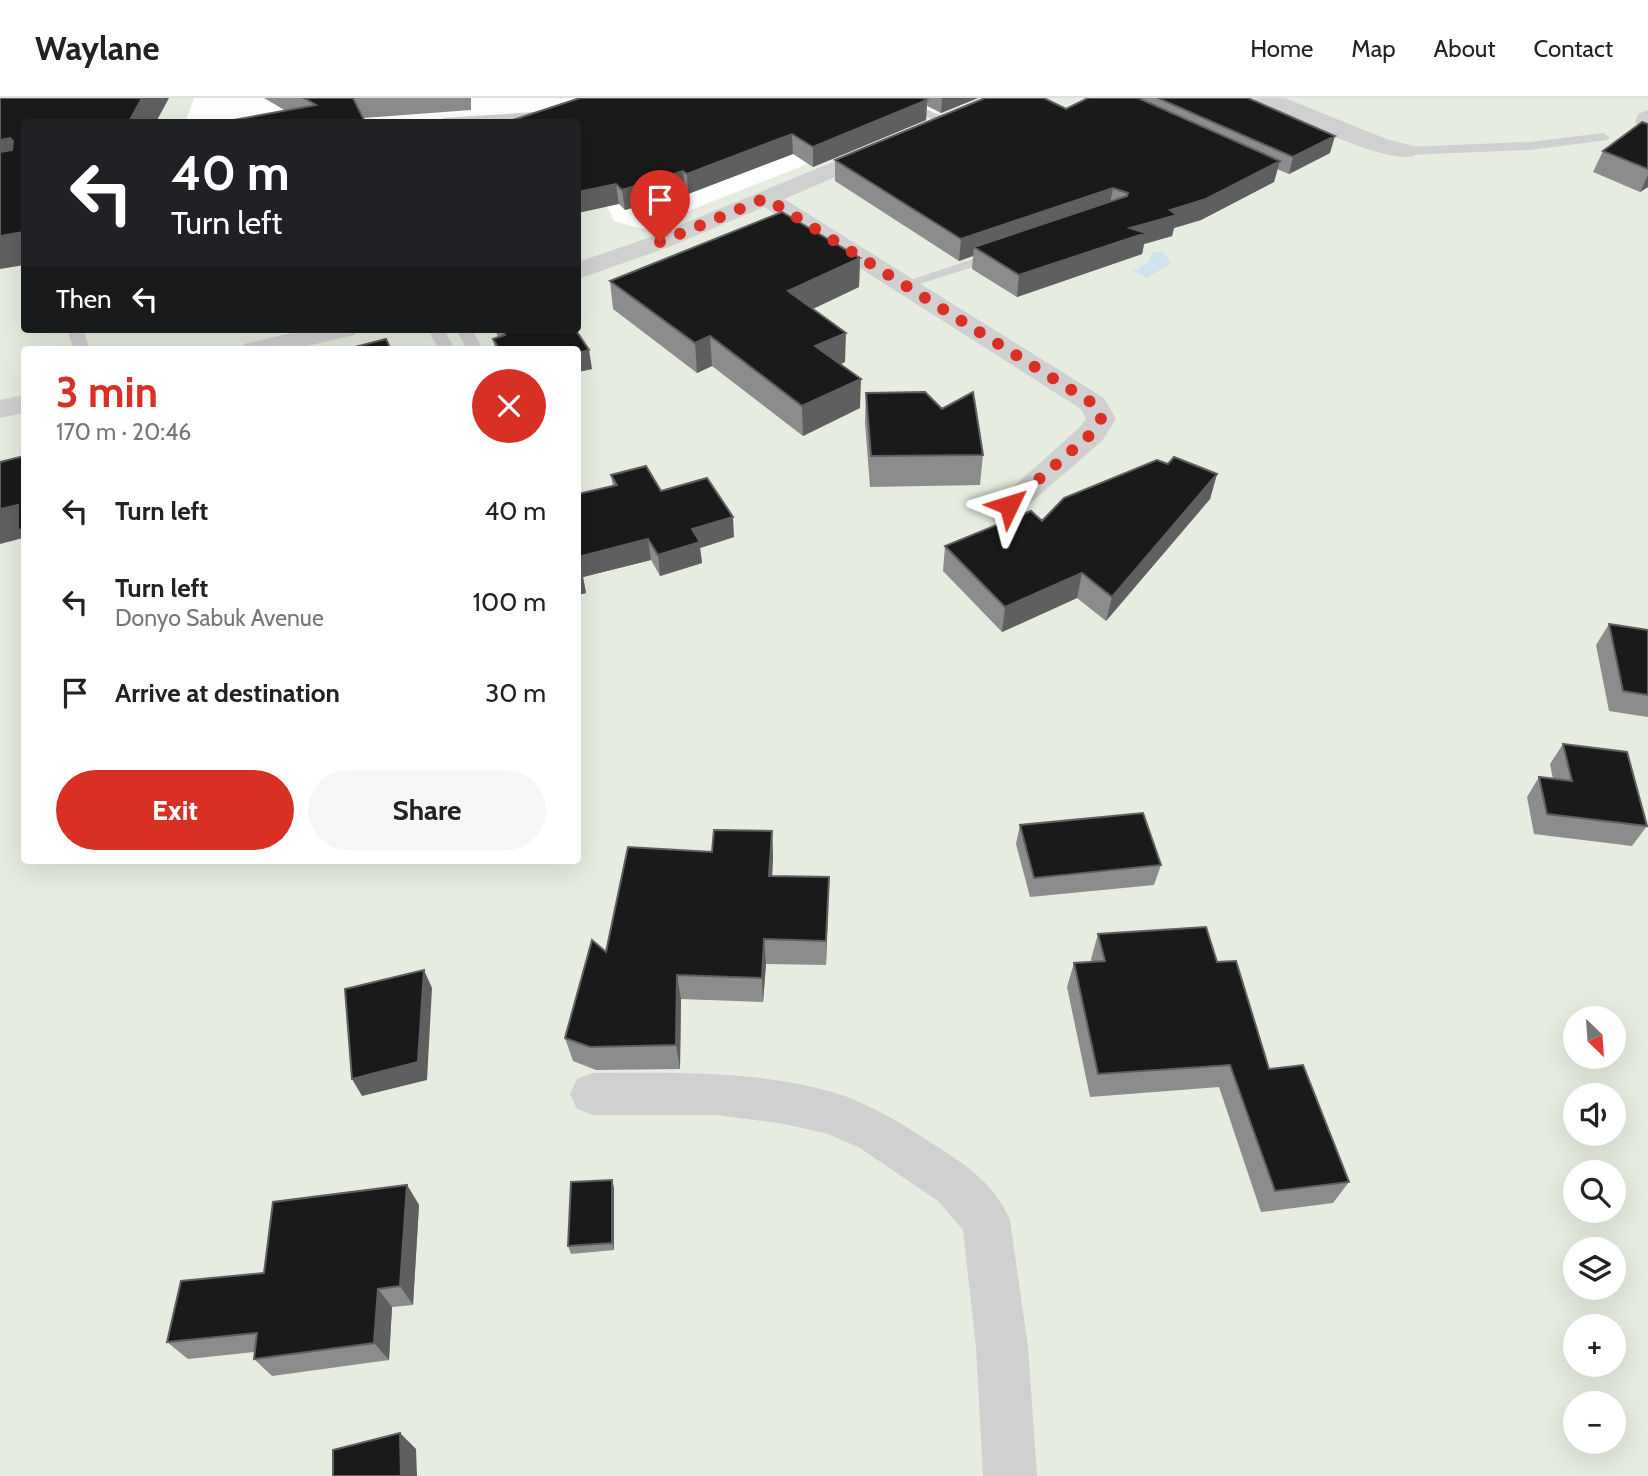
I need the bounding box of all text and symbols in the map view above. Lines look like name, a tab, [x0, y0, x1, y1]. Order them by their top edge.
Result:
text: Waylane	[35, 28, 159, 68]
text: Home	[1250, 34, 1313, 63]
text: Map	[1351, 34, 1396, 63]
text: About	[1434, 34, 1496, 63]
text: Contact	[1534, 34, 1613, 63]
text: 40 m	[171, 143, 290, 202]
icon: left	[56, 147, 147, 238]
pin	[630, 170, 690, 242]
icon: arrive	[641, 181, 679, 219]
text: Turn left	[171, 203, 282, 242]
icon: left	[126, 280, 164, 318]
text: Then	[56, 283, 112, 315]
text: 3 min	[56, 366, 158, 418]
button: close	[472, 369, 546, 443]
text: 170 m · 20:46	[56, 418, 191, 446]
position arrow	[972, 468, 1046, 542]
icon: left	[56, 492, 94, 530]
text: Turn left	[115, 495, 208, 527]
text: 40 m	[484, 495, 546, 527]
text: Turn left	[115, 572, 208, 604]
icon: left	[56, 583, 94, 621]
text: 100 m	[473, 586, 546, 618]
text: Donyo Sabuk Avenue	[115, 604, 324, 632]
icon: arrive	[56, 674, 94, 712]
text: Arrive at destination	[115, 677, 340, 709]
text: 30 m	[485, 677, 546, 709]
button: Exit	[56, 770, 294, 850]
button: Share	[308, 770, 546, 850]
north arrow	[1563, 1006, 1626, 1069]
map controls	[1563, 1006, 1626, 1454]
button: sound	[1563, 1083, 1626, 1146]
button: search	[1563, 1160, 1626, 1223]
button: layers	[1563, 1237, 1626, 1300]
button: +	[1563, 1314, 1626, 1377]
button: −	[1563, 1391, 1626, 1454]

